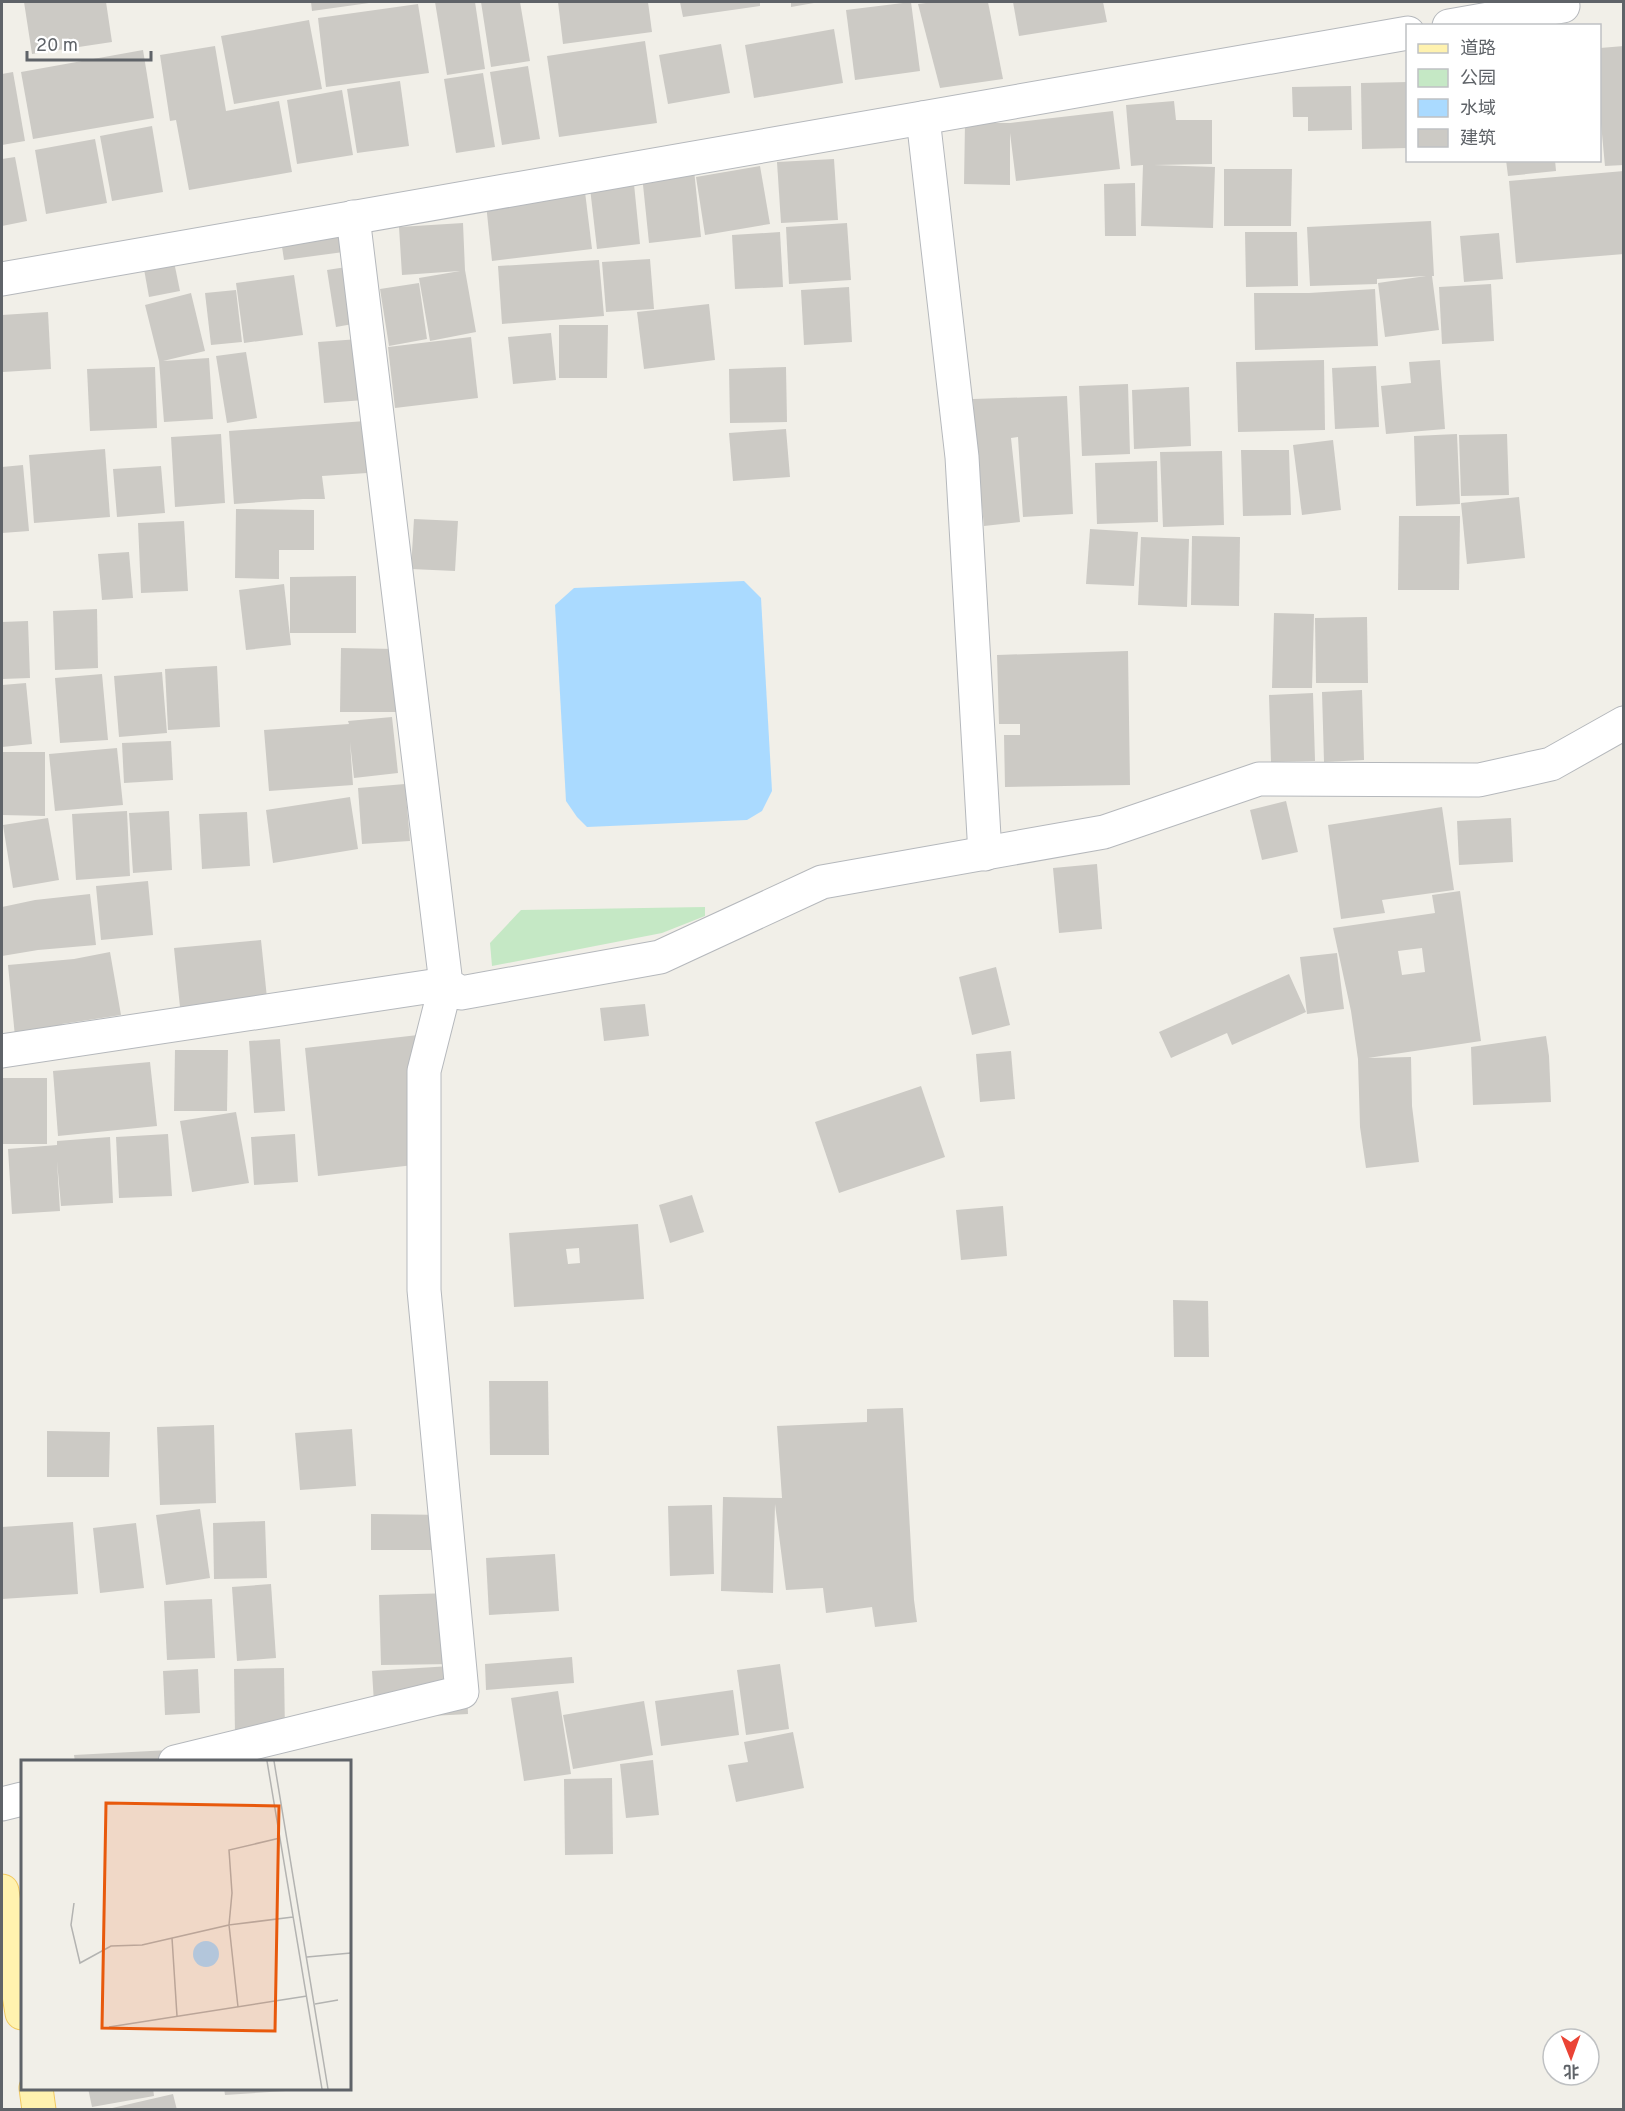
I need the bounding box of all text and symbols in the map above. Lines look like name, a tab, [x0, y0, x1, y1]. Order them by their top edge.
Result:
scale bar	[27, 24, 152, 62]
legend	[1406, 24, 1601, 162]
text: 20 m	[36, 35, 78, 58]
text: 道路	[1460, 38, 1496, 61]
text: 公园	[1460, 68, 1496, 91]
text: 水域	[1460, 98, 1496, 121]
text: 建筑	[1460, 128, 1496, 151]
inset map	[21, 1760, 351, 2090]
north arrow	[1541, 2027, 1601, 2087]
text: 北	[1563, 2060, 1579, 2080]

